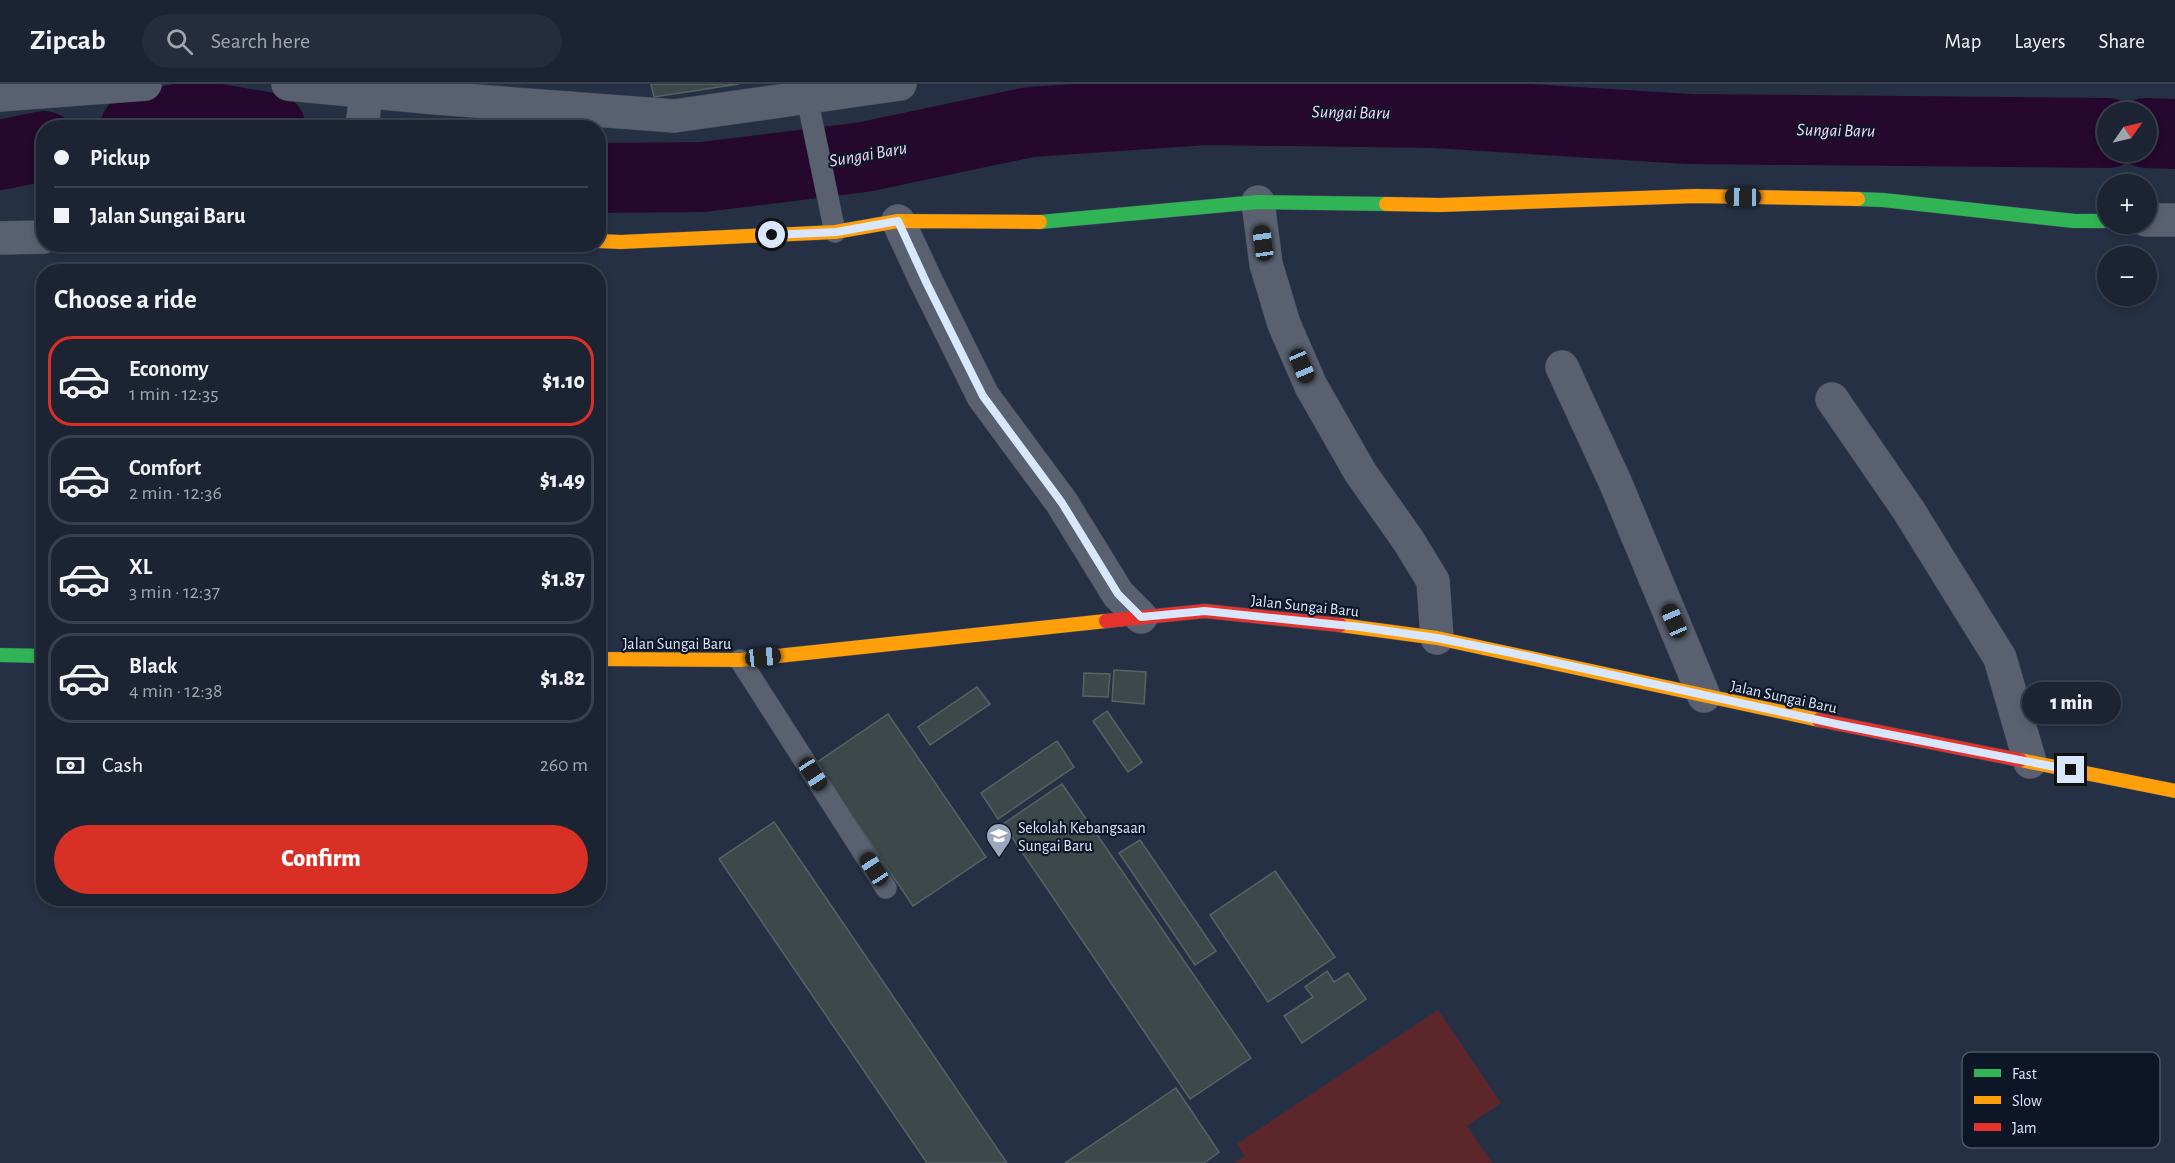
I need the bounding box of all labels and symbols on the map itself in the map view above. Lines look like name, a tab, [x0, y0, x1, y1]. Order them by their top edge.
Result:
north arrow	[2097, 102, 2157, 162]
water label: Sungai Baru	[1311, 103, 1390, 123]
water label: Sungai Baru	[1796, 121, 1875, 141]
water label: Sungai Baru	[828, 139, 908, 171]
car	[1725, 188, 1761, 206]
route start	[758, 221, 785, 248]
car	[1252, 224, 1274, 262]
car	[1287, 346, 1317, 386]
street label: Jalan Sungai Baru	[1250, 592, 1360, 620]
car	[1659, 601, 1689, 641]
street label: Jalan Sungai Baru	[623, 636, 731, 652]
car	[744, 646, 782, 668]
street label: Jalan Sungai Baru	[1729, 678, 1839, 716]
callout: 1 min	[2022, 683, 2120, 725]
car	[796, 754, 830, 794]
route end	[2057, 756, 2084, 783]
place label: Sekolah Kebangsaan Sungai Baru	[1018, 820, 1146, 854]
school or university icon: Sekolah Kebangsaan Sungai Baru	[984, 821, 1014, 859]
car	[857, 849, 891, 889]
legend	[1962, 1052, 2160, 1148]
text: Fast	[2012, 1066, 2037, 1082]
text: Slow	[2012, 1093, 2042, 1109]
text: Jam	[2012, 1120, 2037, 1136]

